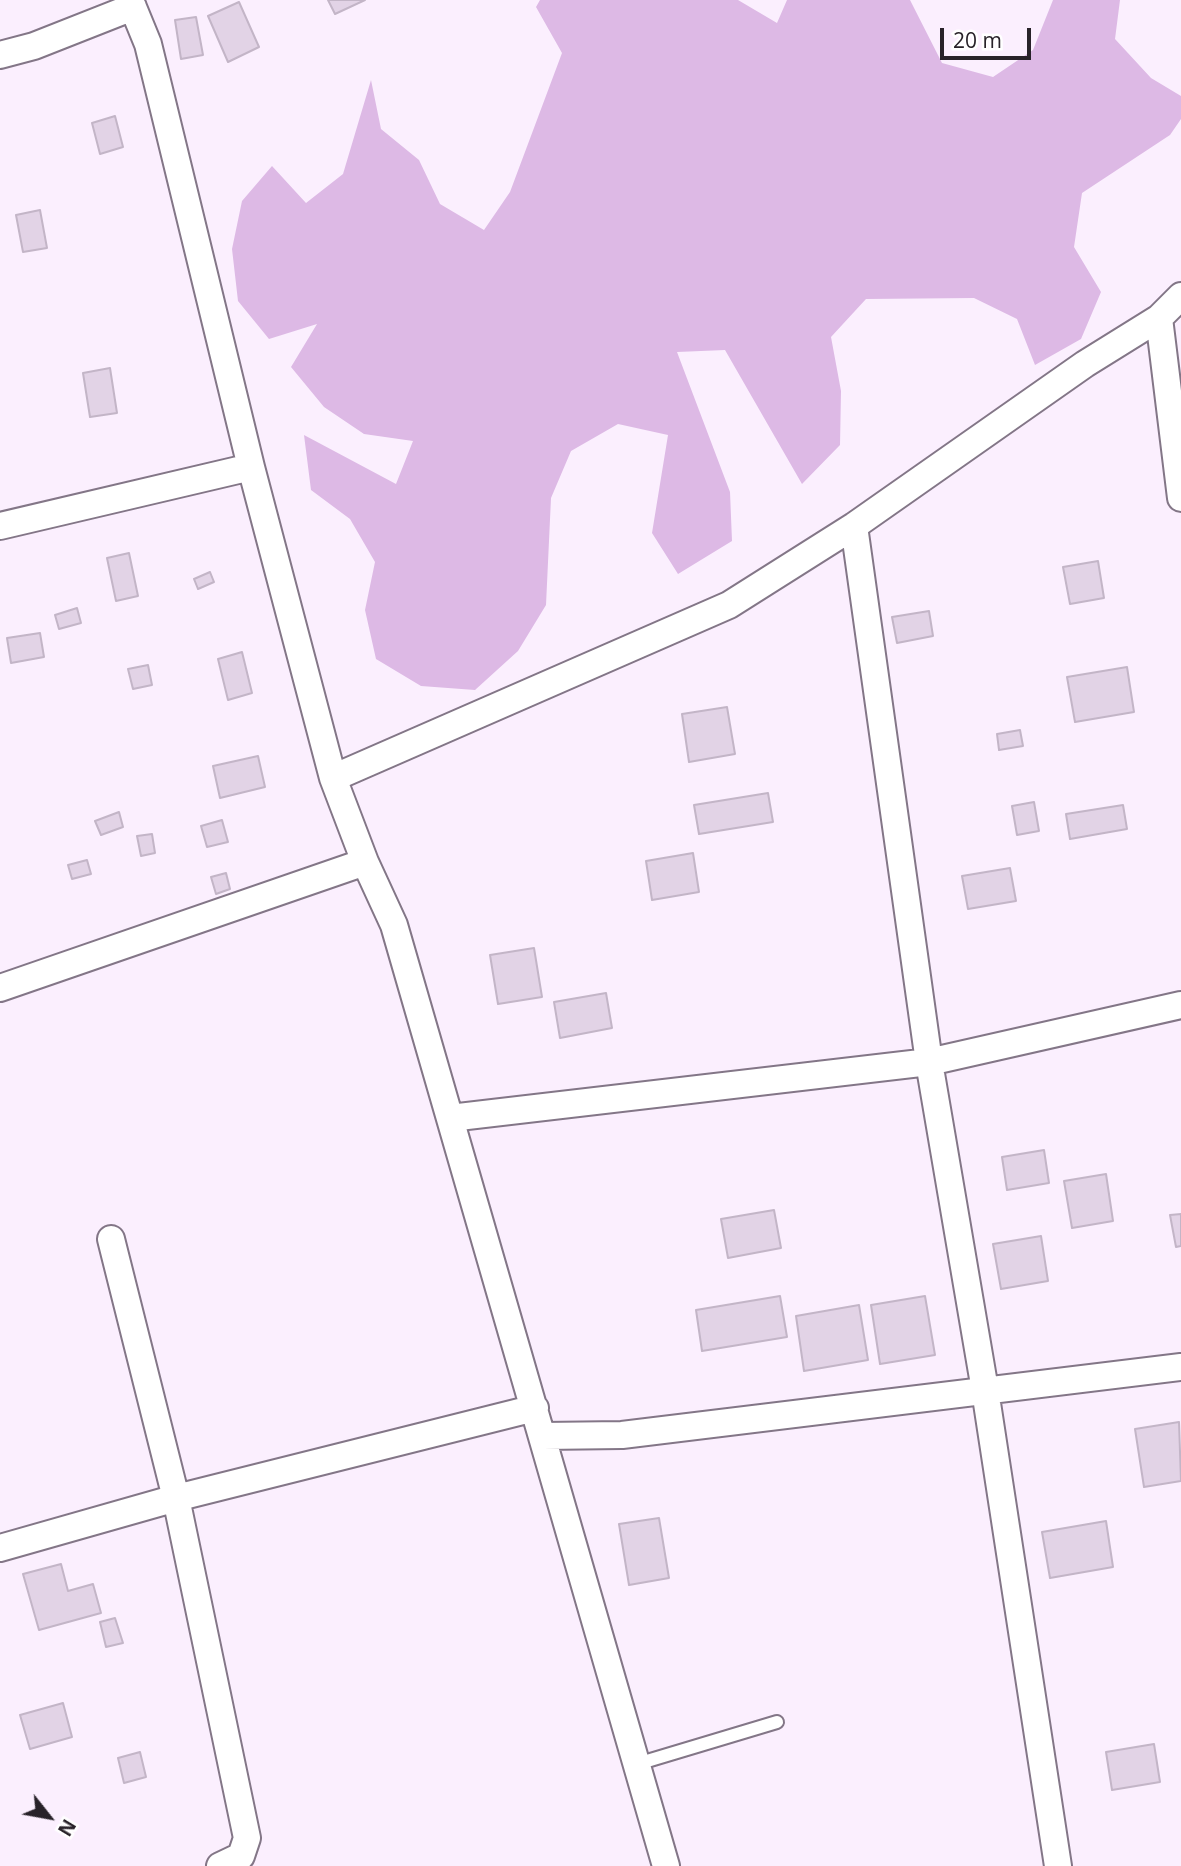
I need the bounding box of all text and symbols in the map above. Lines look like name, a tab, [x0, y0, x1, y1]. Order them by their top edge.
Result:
scale bar	[943, 14, 1034, 58]
text: 20 m	[953, 26, 1002, 54]
north arrow	[14, 1782, 84, 1852]
text: N	[52, 1814, 82, 1841]

